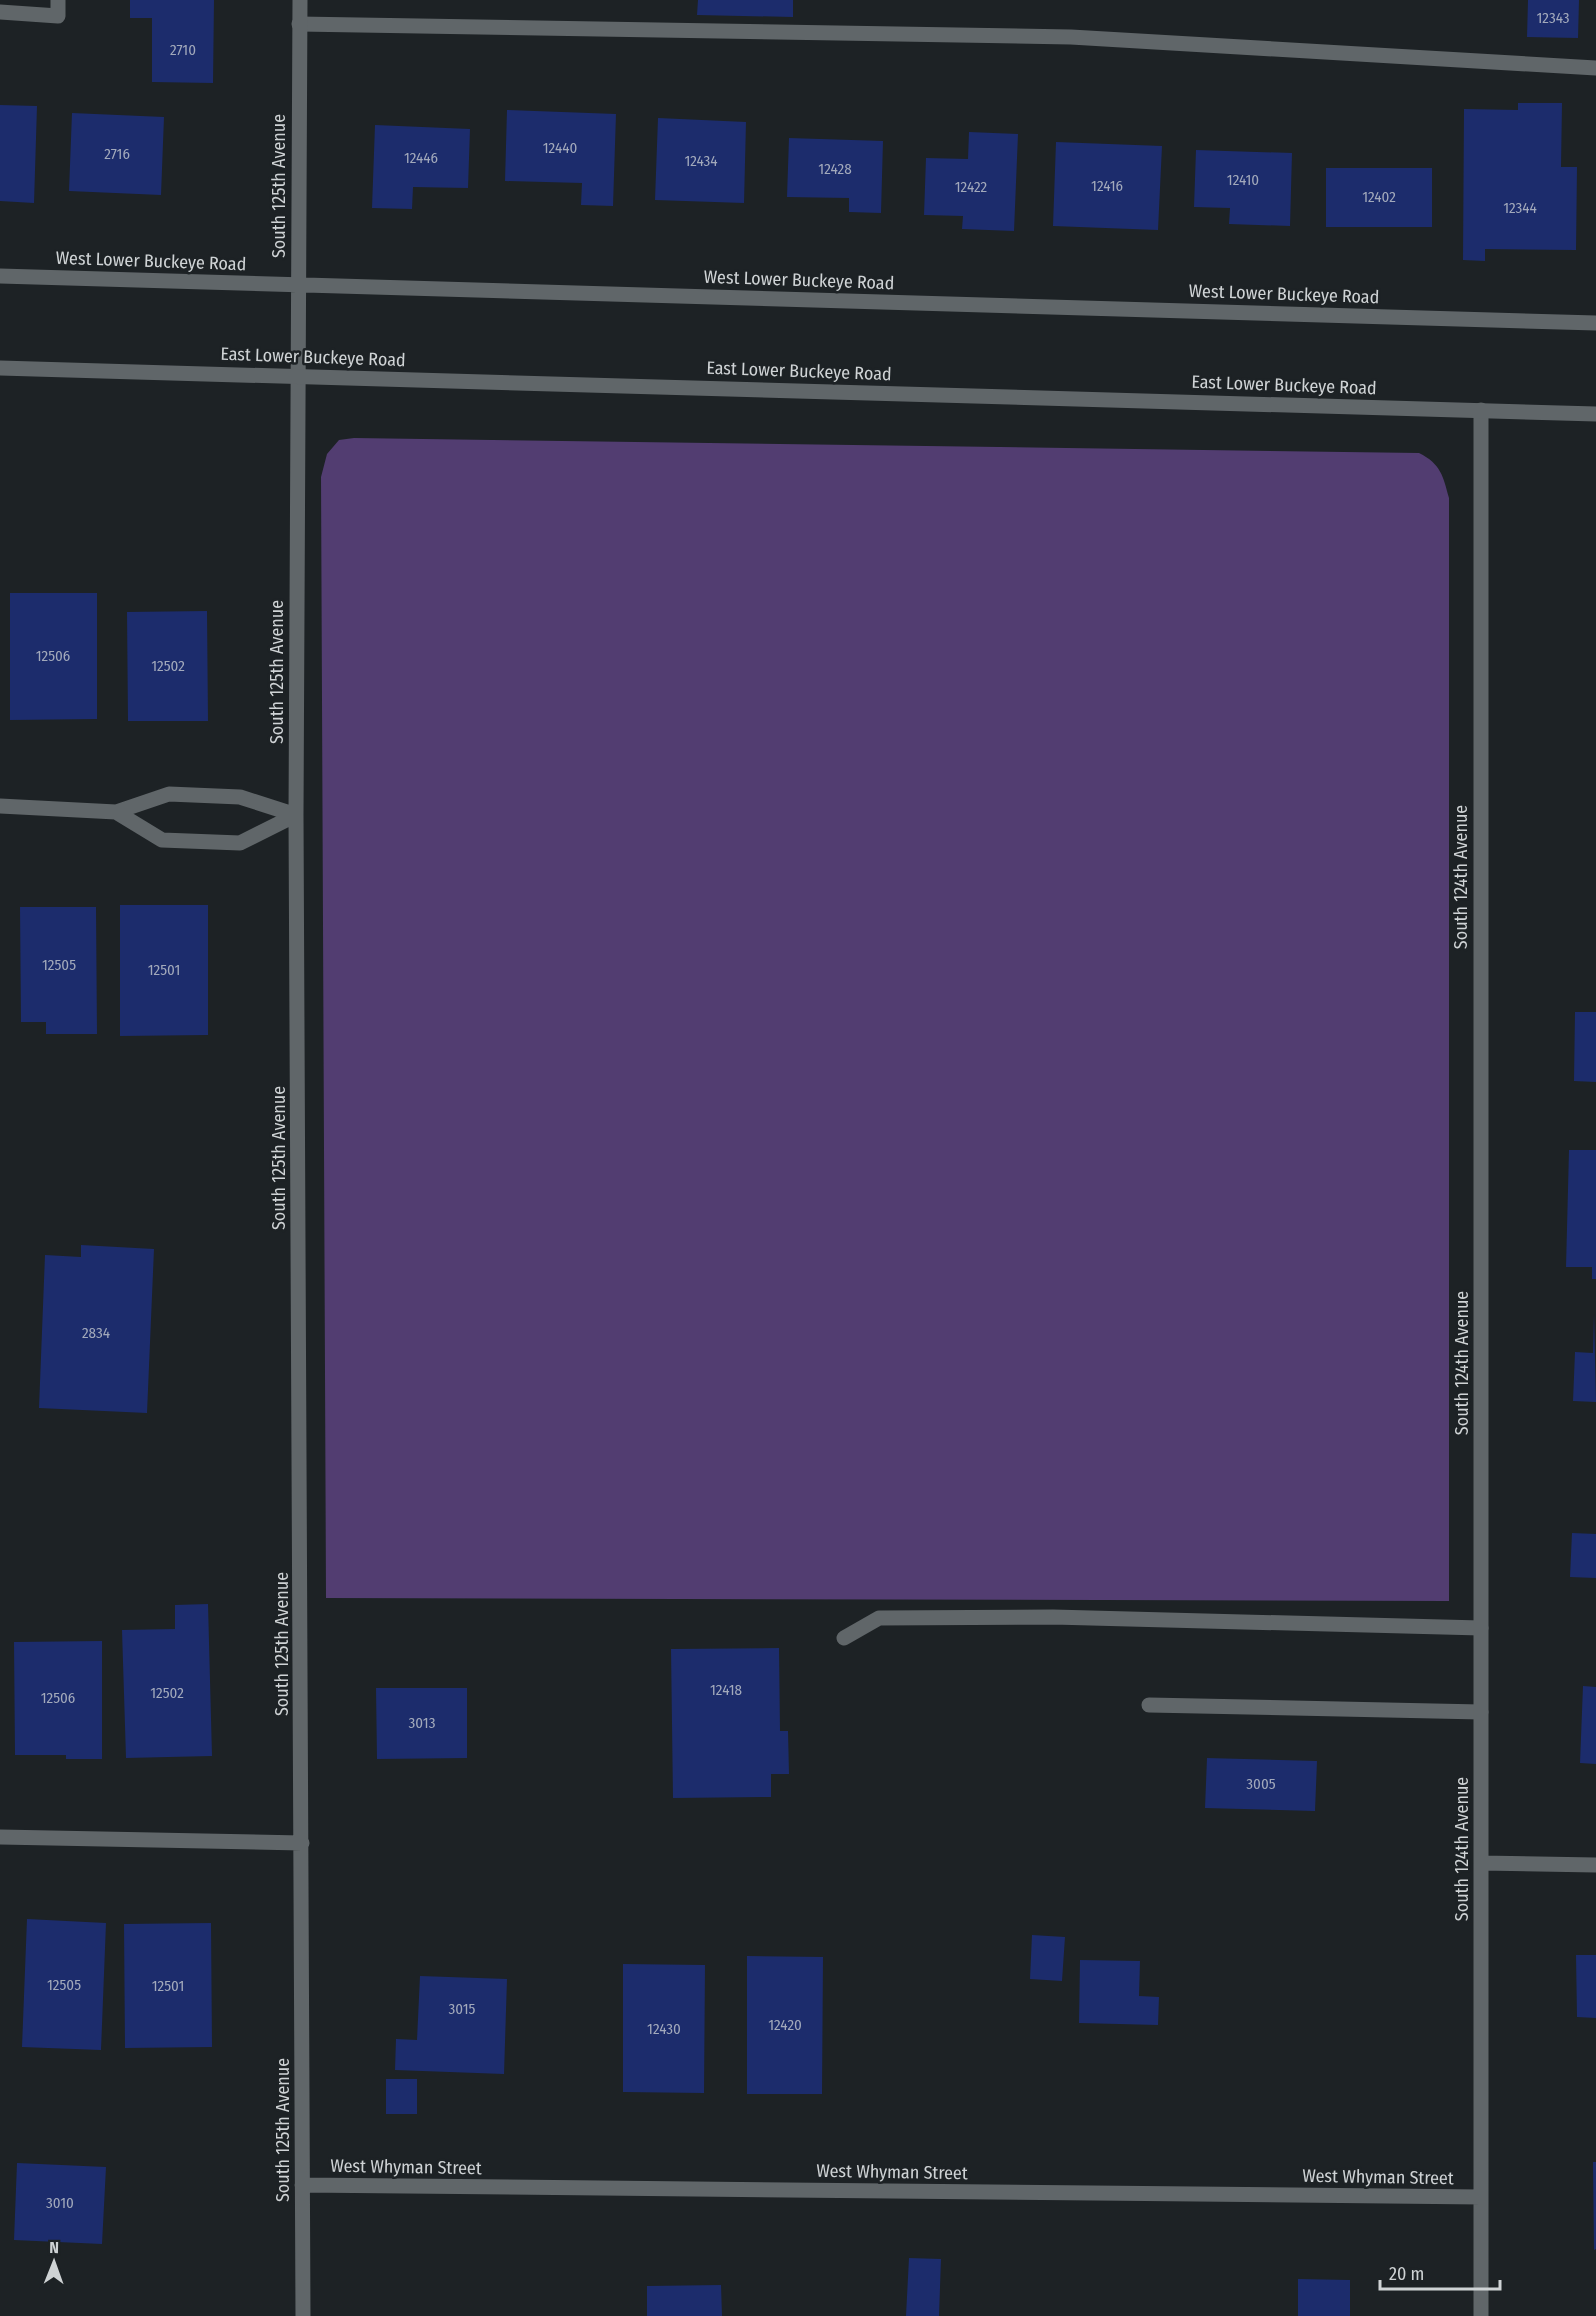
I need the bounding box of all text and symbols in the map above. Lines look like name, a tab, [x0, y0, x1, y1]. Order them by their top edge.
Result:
house number: 12343	[1537, 9, 1570, 27]
house number: 2710	[170, 41, 196, 59]
street label: South 125th Avenue	[268, 114, 290, 258]
house number: 12440	[543, 139, 577, 157]
house number: 2716	[104, 145, 130, 163]
house number: 12446	[404, 149, 438, 167]
house number: 12434	[684, 152, 718, 170]
house number: 12428	[818, 160, 852, 178]
house number: 12410	[1227, 171, 1259, 189]
house number: 12416	[1091, 177, 1123, 195]
house number: 12422	[955, 178, 988, 196]
house number: 12402	[1362, 188, 1396, 206]
house number: 12344	[1503, 199, 1537, 217]
street label: West Lower Buckeye Road	[55, 247, 247, 275]
street label: West Lower Buckeye Road	[703, 266, 895, 294]
street label: West Lower Buckeye Road	[1188, 280, 1380, 308]
street label: East Lower Buckeye Road	[220, 343, 406, 371]
street label: East Lower Buckeye Road	[706, 357, 892, 385]
street label: East Lower Buckeye Road	[1191, 371, 1377, 399]
street label: South 125th Avenue	[266, 600, 288, 744]
house number: 12506	[36, 647, 70, 665]
house number: 12502	[151, 657, 185, 675]
street label: South 124th Avenue	[1450, 805, 1472, 949]
house number: 12505	[42, 956, 76, 974]
house number: 12501	[148, 961, 180, 979]
street label: South 125th Avenue	[268, 1086, 290, 1230]
street label: South 124th Avenue	[1451, 1291, 1473, 1435]
house number: 2834	[82, 1324, 110, 1342]
street label: South 125th Avenue	[271, 1572, 293, 1716]
house number: 12418	[710, 1681, 742, 1699]
house number: 12502	[150, 1684, 184, 1702]
house number: 12506	[41, 1689, 75, 1707]
house number: 3013	[409, 1714, 436, 1732]
house number: 3005	[1246, 1775, 1276, 1793]
street label: South 124th Avenue	[1451, 1777, 1473, 1921]
house number: 12505	[47, 1976, 81, 1994]
house number: 12501	[152, 1977, 184, 1995]
house number: 3015	[449, 2000, 476, 2018]
house number: 12420	[768, 2016, 802, 2034]
house number: 12430	[647, 2020, 681, 2038]
street label: South 125th Avenue	[272, 2058, 294, 2202]
street label: West Whyman Street	[330, 2155, 482, 2179]
street label: West Whyman Street	[816, 2160, 968, 2184]
street label: West Whyman Street	[1302, 2165, 1454, 2189]
house number: 3010	[46, 2194, 74, 2212]
north arrow	[24, 2232, 84, 2292]
text: N	[49, 2238, 59, 2257]
scale bar	[1380, 2253, 1500, 2291]
text: 20 m	[1389, 2263, 1424, 2285]

